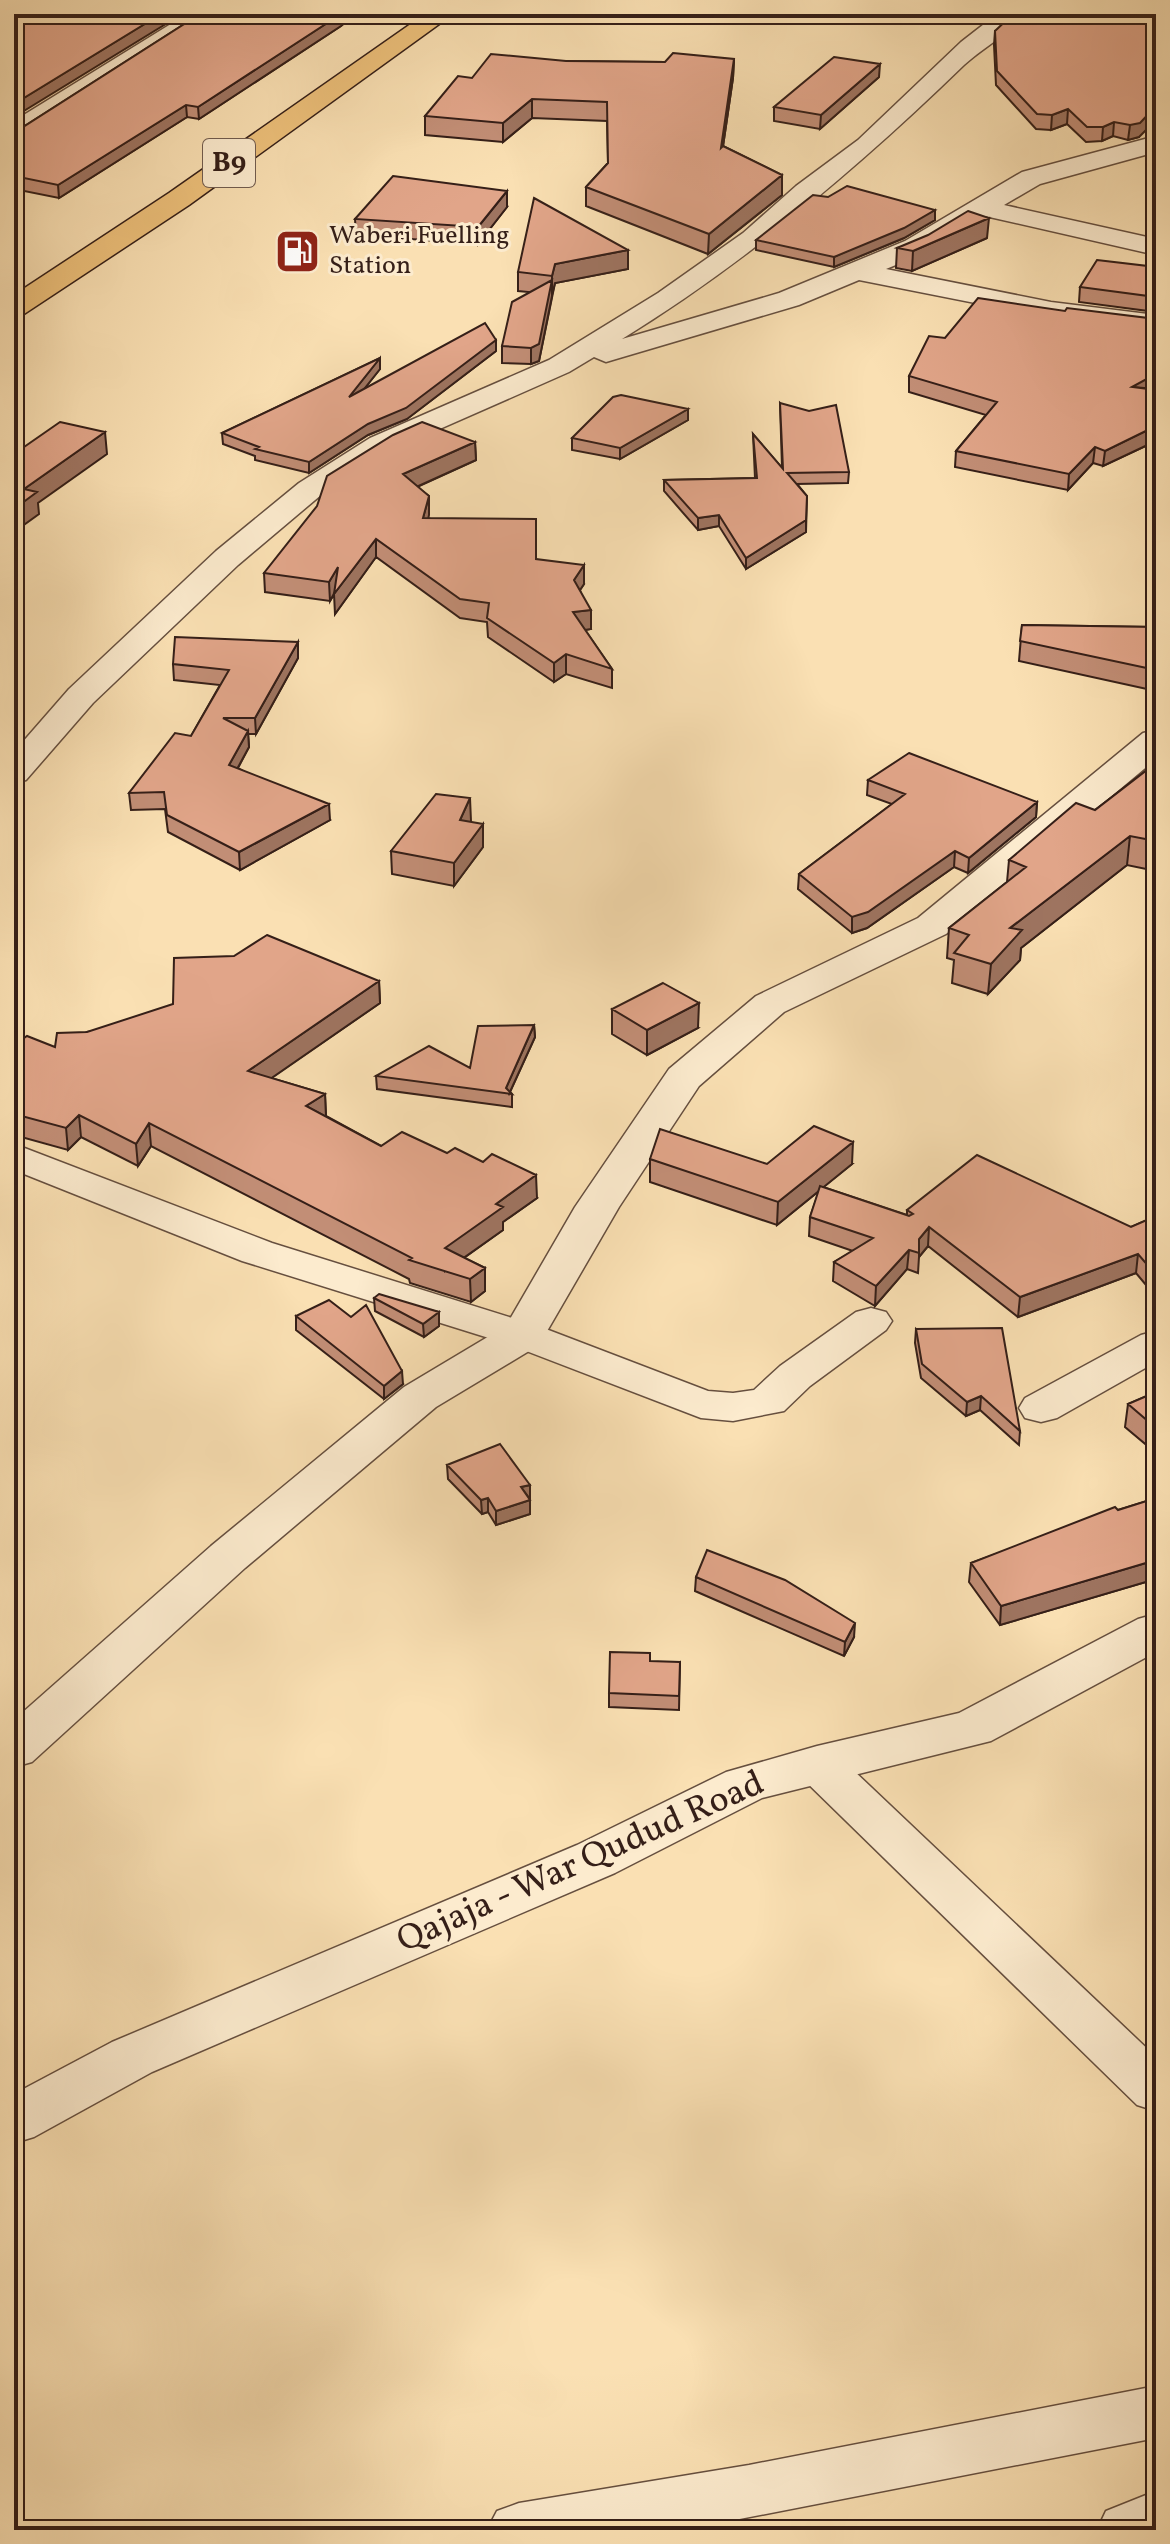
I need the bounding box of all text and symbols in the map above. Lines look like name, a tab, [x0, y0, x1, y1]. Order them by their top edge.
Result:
road number: B9	[203, 139, 255, 187]
place label: Waberi Fuelling Station	[329, 218, 510, 284]
fuel station icon: Waberi Fuelling Station	[274, 227, 322, 275]
street label: Qajaja - War Qudud Road	[389, 1759, 773, 1967]

